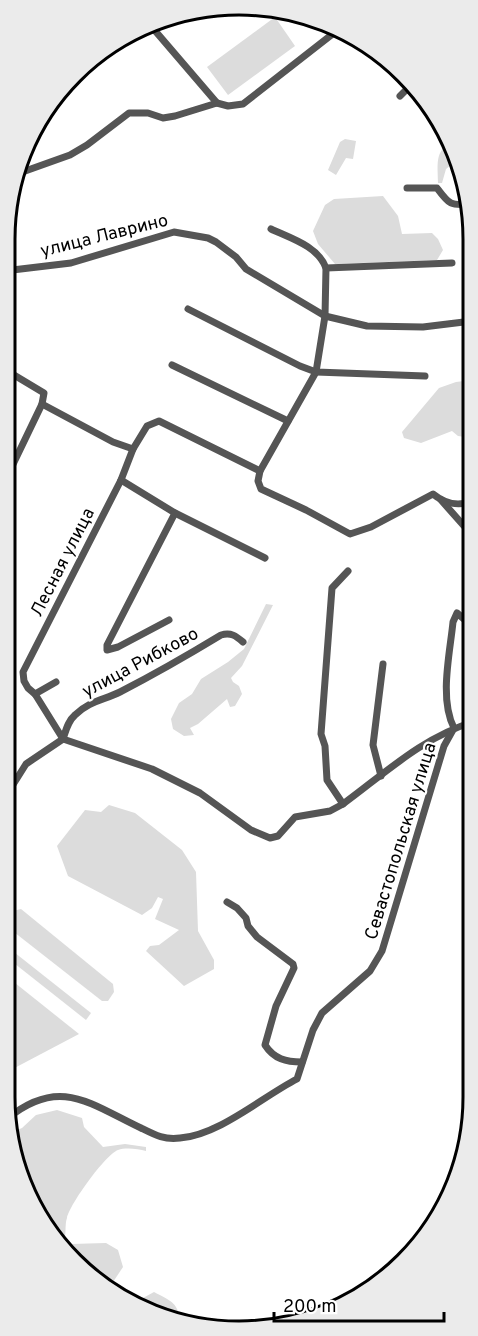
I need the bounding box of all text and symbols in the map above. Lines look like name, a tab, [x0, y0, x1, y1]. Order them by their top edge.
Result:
street label: улица Лаврино	[38, 209, 171, 263]
street label: Лесная улица	[26, 504, 101, 621]
street label: улица Рибково	[78, 623, 203, 704]
street label: Севастопольская улица	[360, 740, 442, 943]
scale bar	[274, 1285, 444, 1323]
text: 200 m	[283, 1296, 336, 1319]

